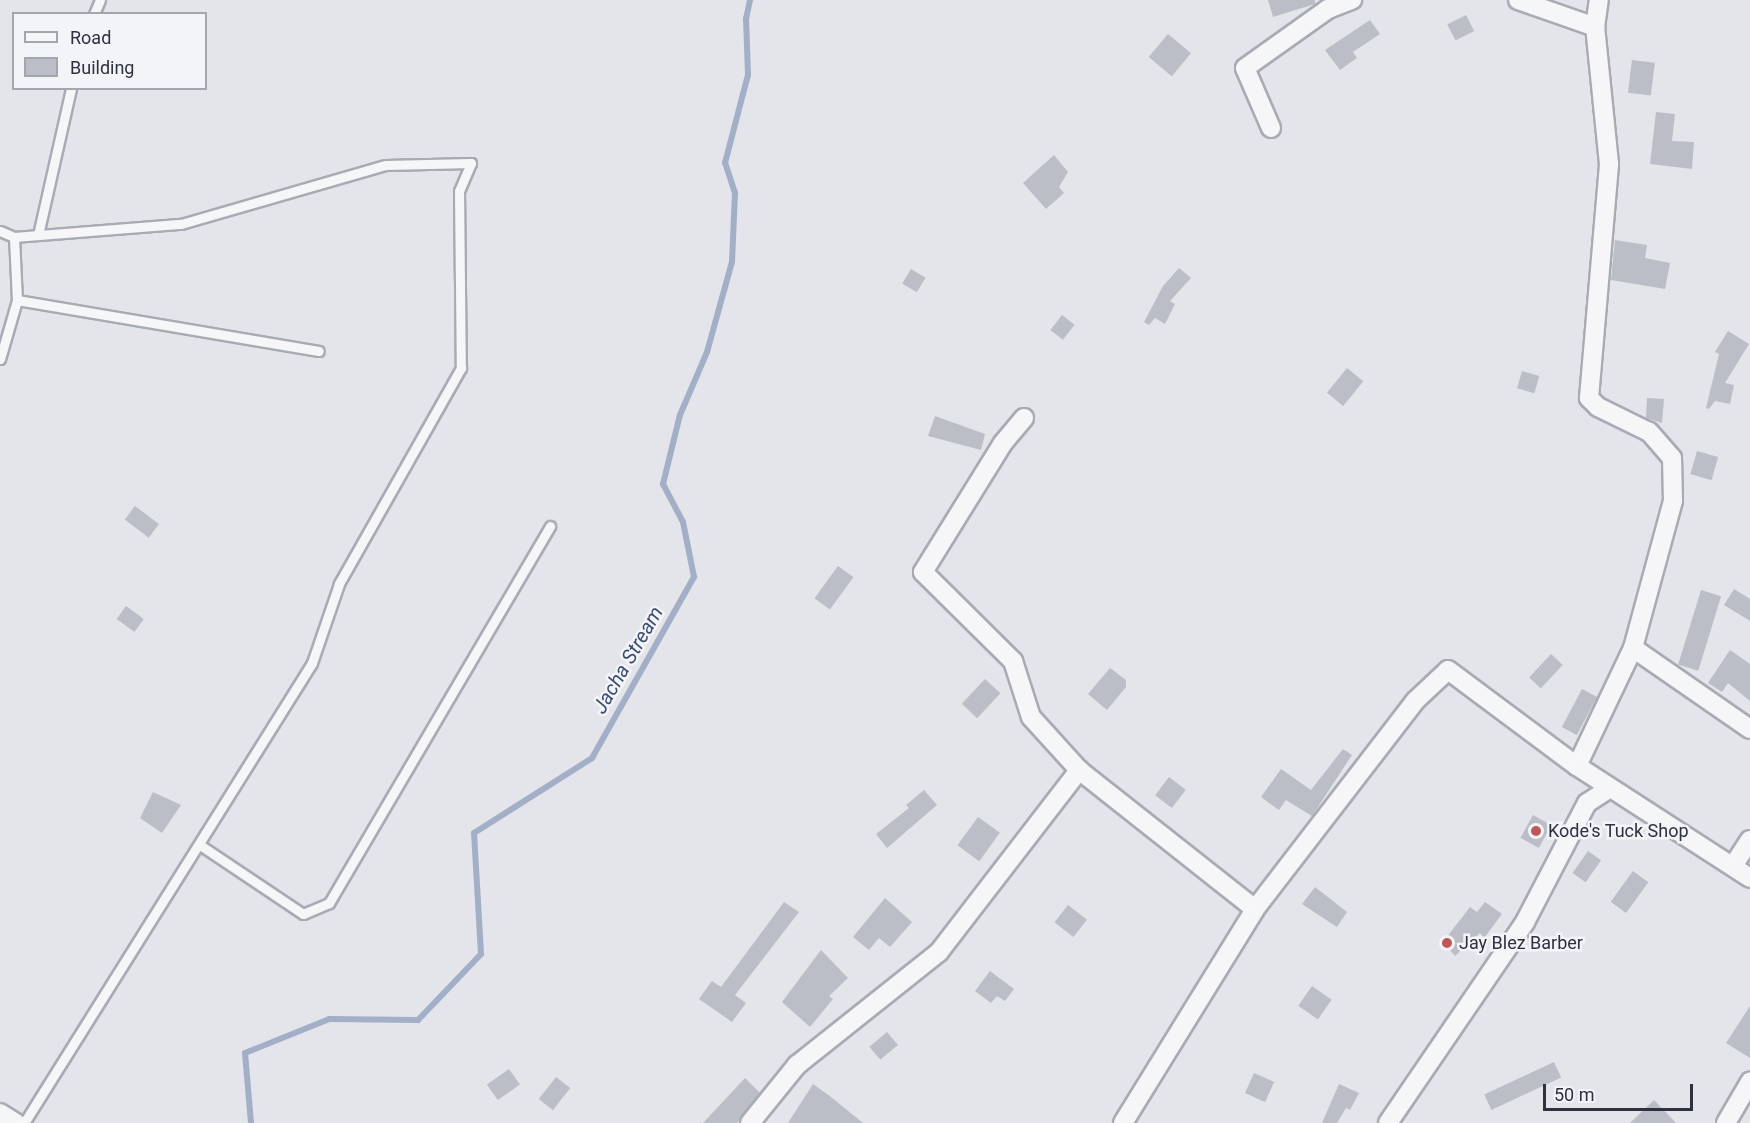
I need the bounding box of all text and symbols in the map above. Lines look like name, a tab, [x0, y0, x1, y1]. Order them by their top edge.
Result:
legend	[12, 12, 207, 90]
text: Road	[70, 27, 111, 48]
text: Building	[70, 57, 134, 78]
water label: Jacha Stream	[588, 602, 668, 718]
place label: Kode's Tuck Shop	[1548, 820, 1689, 842]
marker: Kode's Tuck Shop	[1529, 824, 1543, 838]
place label: Jay Blez Barber	[1459, 932, 1583, 954]
marker: Jay Blez Barber	[1440, 936, 1454, 950]
scale bar	[1546, 1072, 1696, 1110]
text: 50 m	[1554, 1084, 1594, 1105]

